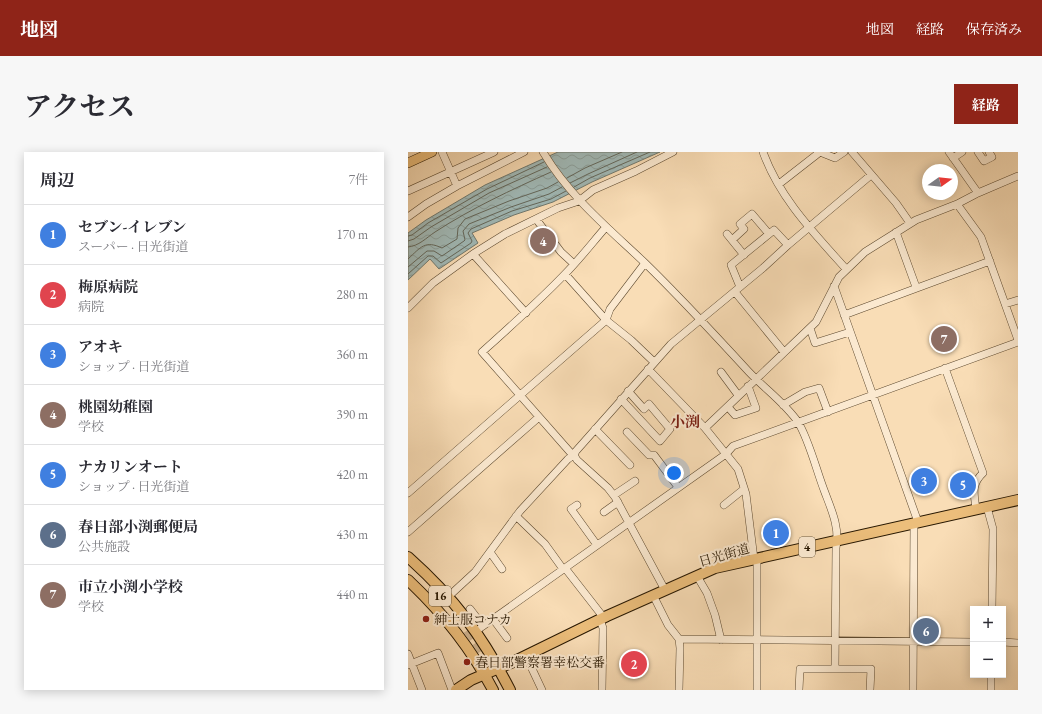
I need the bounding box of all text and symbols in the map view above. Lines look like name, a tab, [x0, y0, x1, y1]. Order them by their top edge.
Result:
text: 地図	[20, 17, 58, 42]
text: 地図	[866, 20, 894, 38]
text: 経路	[916, 20, 944, 38]
text: 保存済み	[966, 20, 1022, 38]
button: 経路	[954, 84, 1018, 124]
text: アクセス	[24, 88, 135, 124]
north arrow	[922, 164, 958, 200]
text: 周辺	[40, 169, 74, 191]
text: 7件	[349, 171, 368, 188]
text: セブン-イレブン	[78, 217, 187, 236]
text: 1	[50, 226, 56, 243]
text: 170 m	[337, 226, 368, 243]
pin: 4	[530, 226, 556, 256]
text: スーパー · 日光街道	[78, 238, 189, 255]
text: 梅原病院	[78, 277, 138, 296]
text: 2	[50, 286, 56, 303]
text: 280 m	[337, 286, 368, 303]
text: 病院	[78, 298, 104, 315]
pin: 7	[931, 324, 957, 354]
text: アオキ	[78, 337, 123, 356]
text: 3	[50, 346, 56, 363]
text: 360 m	[337, 346, 368, 363]
text: ショップ · 日光街道	[78, 358, 190, 375]
text: 桃園幼稚園	[78, 397, 153, 416]
text: 4	[50, 406, 56, 423]
text: 390 m	[337, 406, 368, 423]
district label: 小渕	[670, 412, 700, 431]
text: 学校	[78, 418, 104, 435]
text: ナカリンオート	[78, 457, 183, 476]
your location	[664, 463, 684, 483]
text: 5	[50, 466, 56, 483]
text: 420 m	[337, 466, 368, 483]
pin: 3	[911, 466, 937, 496]
pin: 5	[950, 470, 976, 500]
text: ショップ · 日光街道	[78, 478, 190, 495]
text: 春日部小渕郵便局	[78, 517, 198, 536]
pin: 1	[763, 518, 789, 548]
text: 6	[50, 526, 56, 543]
text: 430 m	[337, 526, 368, 543]
road number: 4	[799, 537, 815, 557]
text: 公共施設	[78, 538, 130, 555]
street label: 日光街道	[697, 540, 751, 570]
text: 市立小渕小学校	[78, 577, 183, 596]
text: 7	[50, 586, 56, 603]
text: 440 m	[337, 586, 368, 603]
road number: 16	[429, 586, 451, 606]
text: 学校	[78, 598, 104, 615]
map controls	[970, 606, 1006, 678]
button: +	[970, 606, 1006, 642]
place label: 紳士服コナカ	[434, 611, 512, 628]
marker: 紳士服コナカ	[421, 614, 431, 624]
pin: 6	[913, 616, 939, 646]
button: −	[970, 642, 1006, 678]
pin: 2	[621, 649, 647, 679]
place label: 春日部警察署幸松交番	[475, 654, 605, 671]
marker: 春日部警察署幸松交番	[462, 657, 472, 667]

